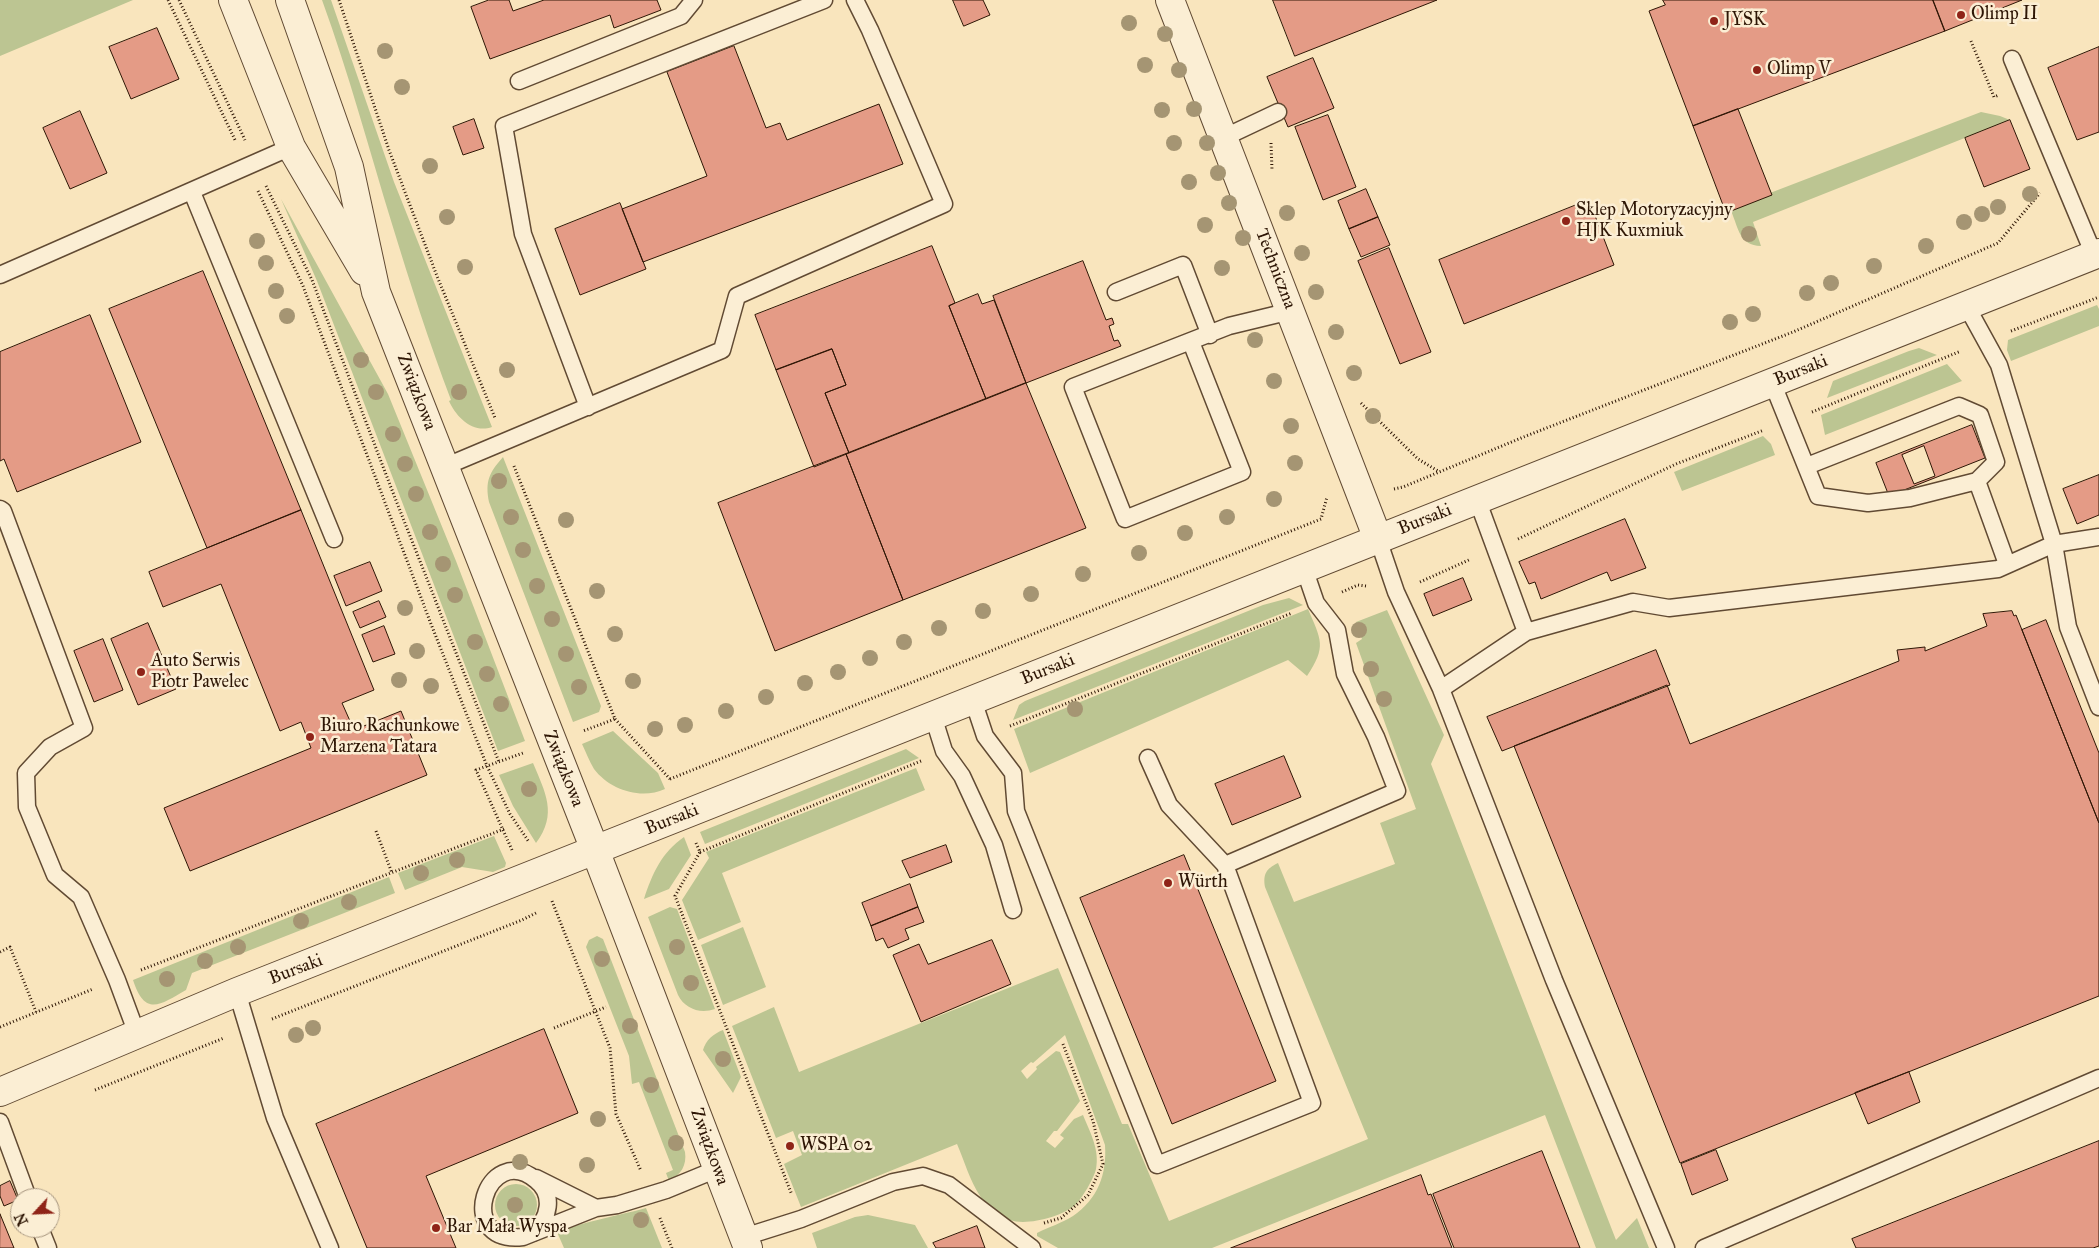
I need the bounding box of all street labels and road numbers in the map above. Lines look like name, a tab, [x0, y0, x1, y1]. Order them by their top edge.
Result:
street label: Techniczna	[1250, 226, 1300, 312]
street label: Związkowa	[392, 351, 440, 433]
street label: Bursaki	[1771, 351, 1831, 391]
street label: Bursaki	[1395, 500, 1455, 540]
street label: Bursaki	[1018, 650, 1078, 690]
street label: Związkowa	[538, 728, 588, 810]
street label: Bursaki	[642, 800, 702, 840]
street label: Bursaki	[266, 950, 326, 990]
street label: Związkowa	[685, 1106, 733, 1188]

